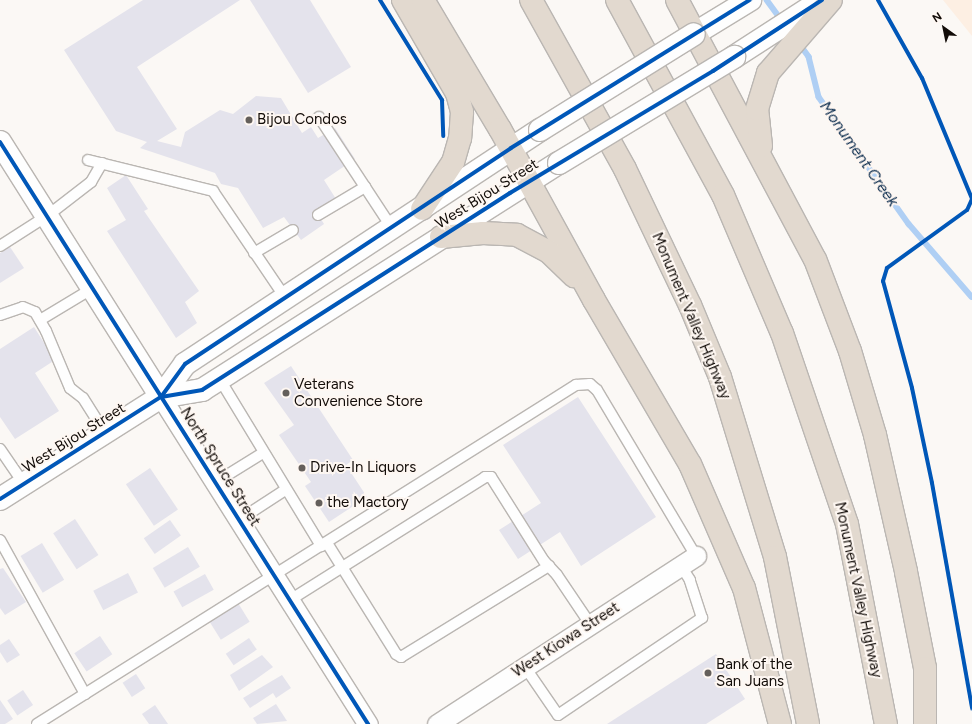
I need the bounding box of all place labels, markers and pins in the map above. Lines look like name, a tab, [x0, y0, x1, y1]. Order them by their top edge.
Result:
place label: Bijou Condos	[257, 111, 347, 129]
marker: Bijou Condos	[244, 115, 254, 125]
place label: Veterans Convenience Store	[294, 375, 423, 410]
marker: Veterans Convenience Store	[281, 388, 291, 398]
place label: Drive-In Liquors	[310, 459, 416, 477]
marker: Drive-In Liquors	[297, 463, 307, 473]
place label: the Mactory	[327, 494, 409, 512]
marker: the Mactory	[314, 498, 324, 508]
place label: Bank of the San Juans	[716, 655, 792, 690]
marker: Bank of the San Juans	[703, 668, 713, 678]

